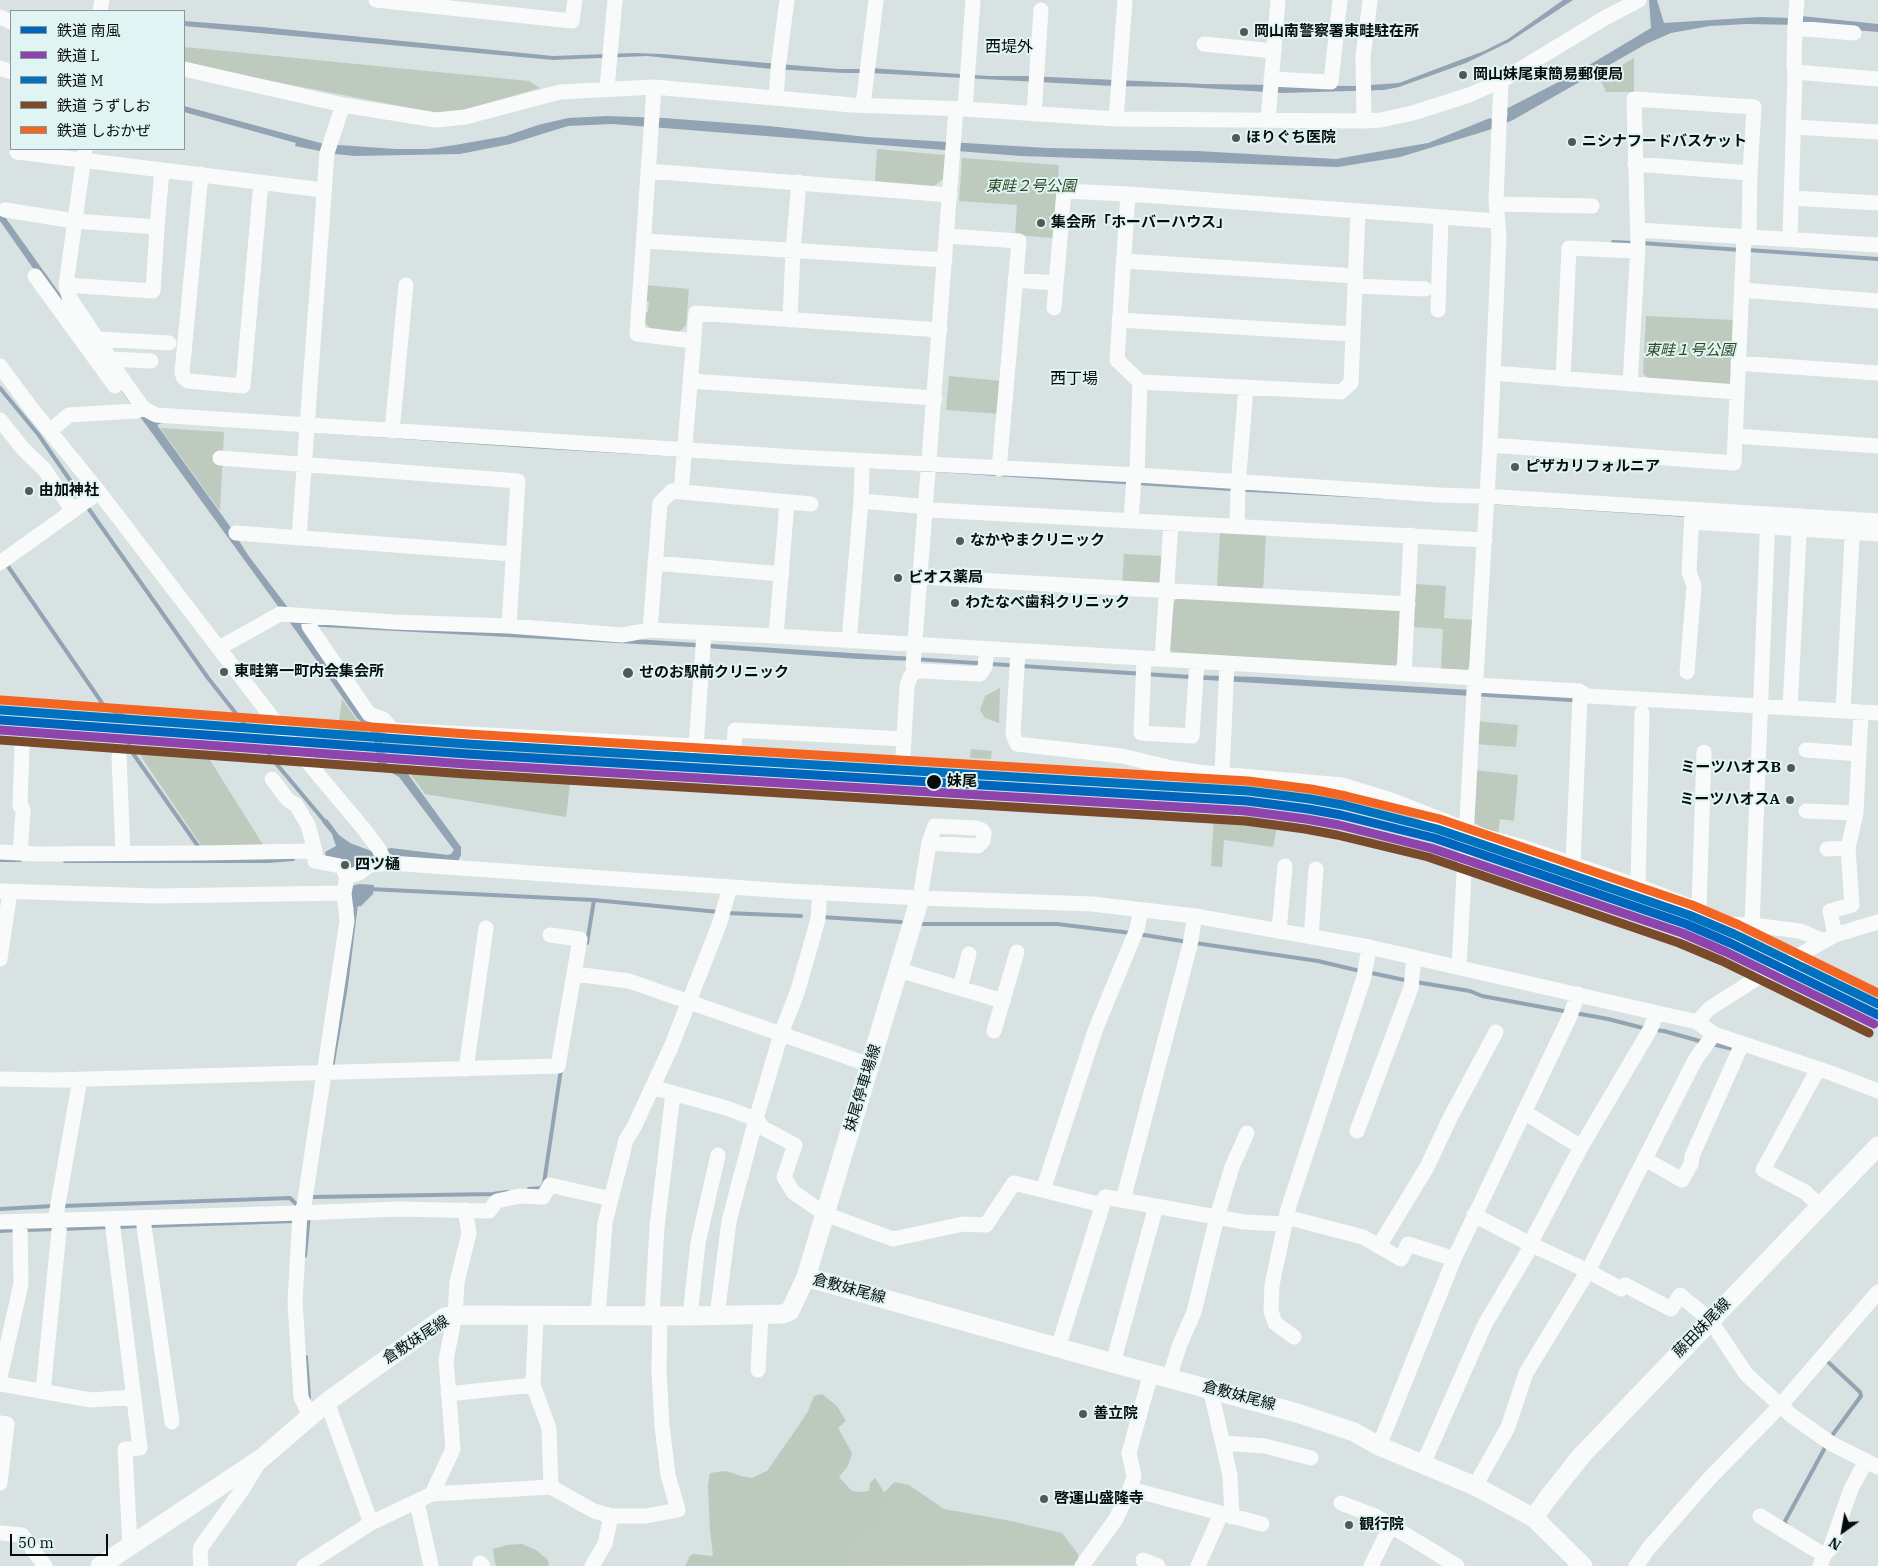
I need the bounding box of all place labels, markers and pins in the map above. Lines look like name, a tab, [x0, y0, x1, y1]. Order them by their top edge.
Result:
place label: 岡山南警察署東畦駐在所	[1254, 23, 1419, 41]
marker: 岡山南警察署東畦駐在所	[1238, 26, 1250, 38]
place label: 岡山妹尾東簡易郵便局	[1473, 66, 1623, 84]
marker: 岡山妹尾東簡易郵便局	[1457, 69, 1469, 81]
place label: ほりぐち医院	[1246, 129, 1336, 147]
marker: ほりぐち医院	[1230, 132, 1242, 144]
place label: ニシナフードバスケット	[1582, 133, 1747, 151]
marker: ニシナフードバスケット	[1566, 136, 1578, 148]
place label: 集会所「ホーバーハウス」	[1051, 214, 1231, 232]
marker: 集会所「ホーバーハウス」	[1035, 217, 1047, 229]
place label: ピザカリフォルニア	[1525, 458, 1660, 476]
marker: ピザカリフォルニア	[1509, 461, 1521, 473]
place label: 由加神社	[39, 482, 99, 500]
marker: 由加神社	[23, 485, 35, 497]
place label: なかやまクリニック	[970, 532, 1105, 550]
marker: なかやまクリニック	[954, 535, 966, 547]
place label: ビオス薬局	[908, 569, 983, 587]
marker: ビオス薬局	[892, 572, 904, 584]
place label: わたなべ歯科クリニック	[965, 594, 1130, 612]
marker: わたなべ歯科クリニック	[949, 597, 961, 609]
place label: 東畦第一町内会集会所	[234, 663, 384, 681]
place label: せのお駅前クリニック	[639, 664, 789, 682]
marker: 東畦第一町内会集会所	[218, 666, 230, 678]
marker: せのお駅前クリニック	[621, 666, 635, 680]
place label: ミーツハオスB	[1680, 759, 1781, 777]
marker: ミーツハオスB	[1785, 762, 1797, 774]
marker: 妹尾	[925, 773, 943, 791]
place label: 妹尾	[947, 773, 977, 791]
place label: ミーツハオスA	[1680, 791, 1780, 809]
marker: ミーツハオスA	[1784, 794, 1796, 806]
place label: 四ツ樋	[355, 856, 400, 874]
marker: 四ツ樋	[339, 859, 351, 871]
place label: 善立院	[1093, 1405, 1138, 1423]
marker: 善立院	[1077, 1408, 1089, 1420]
place label: 啓運山盛隆寺	[1054, 1490, 1144, 1508]
marker: 啓運山盛隆寺	[1038, 1493, 1050, 1505]
place label: 観行院	[1359, 1516, 1404, 1534]
marker: 観行院	[1343, 1519, 1355, 1531]

